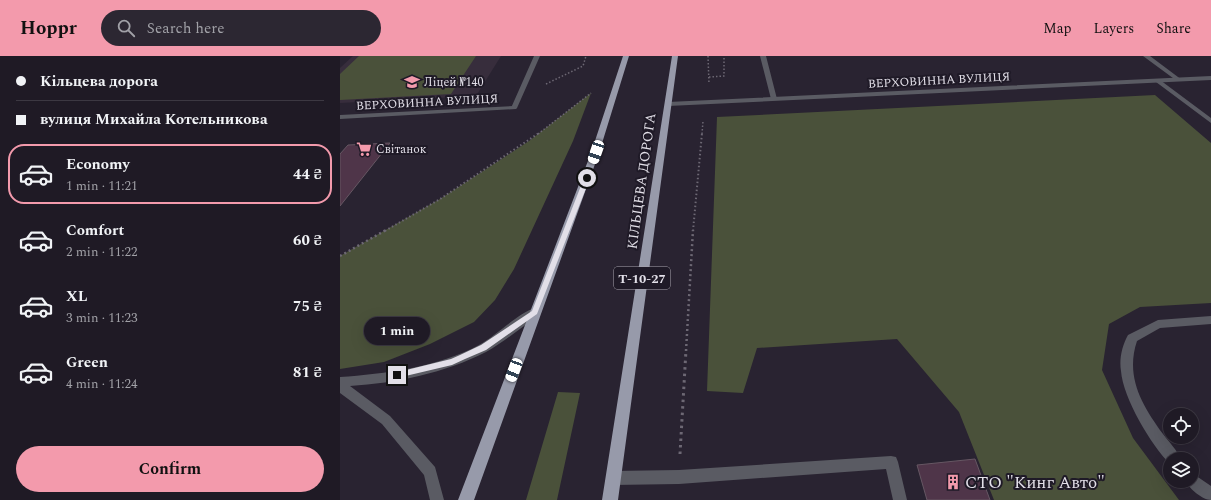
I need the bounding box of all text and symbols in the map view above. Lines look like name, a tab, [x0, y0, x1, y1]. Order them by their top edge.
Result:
search box	[101, 10, 381, 46]
text: Hoppr	[20, 14, 77, 43]
icon: search	[115, 17, 137, 39]
text: Search here	[147, 17, 225, 40]
text: Map	[1043, 18, 1072, 39]
text: Layers	[1094, 18, 1134, 39]
text: Share	[1156, 18, 1191, 39]
street label: ВЕРХОВИННА ВУЛИЦЯ	[867, 67, 1011, 94]
text: Кільцева дорога	[40, 70, 158, 93]
school or university icon: Ліцей №140	[403, 73, 421, 91]
place label: Ліцей №140	[424, 73, 483, 92]
street label: ВЕРХОВИННА ВУЛИЦЯ	[355, 89, 499, 116]
text: вулиця Михайла Котельникова	[40, 108, 268, 131]
street label: КІЛЬЦЕВА ДОРОГА	[622, 111, 662, 251]
car	[586, 139, 606, 165]
supermarket icon: Світанок	[355, 140, 373, 158]
place label: Світанок	[376, 140, 427, 159]
text: Economy	[66, 153, 130, 176]
icon: car	[18, 156, 54, 192]
text: 44 ₴	[293, 163, 322, 186]
route start	[578, 169, 596, 187]
text: 1 min · 11:21	[66, 176, 138, 196]
text: Comfort	[66, 219, 124, 242]
icon: car	[18, 222, 54, 258]
text: 60 ₴	[293, 229, 322, 252]
text: 2 min · 11:22	[66, 242, 138, 262]
road number: Т-10-27	[614, 267, 670, 289]
text: XL	[66, 285, 87, 308]
icon: car	[18, 288, 54, 324]
text: 75 ₴	[293, 295, 322, 318]
text: 3 min · 11:23	[66, 308, 138, 328]
callout: 1 min	[364, 317, 430, 345]
text: 1 min	[380, 321, 414, 341]
text: Green	[66, 351, 108, 374]
icon: car	[18, 354, 54, 390]
car	[504, 357, 524, 383]
text: 81 ₴	[293, 361, 322, 384]
route end	[388, 366, 406, 384]
text: 4 min · 11:24	[66, 374, 138, 394]
map controls	[1163, 408, 1199, 488]
button: locate	[1163, 408, 1199, 444]
button: Confirm	[16, 446, 324, 492]
button: layers	[1163, 452, 1199, 488]
place label: СТО "Кинг Авто"	[965, 470, 1105, 496]
building icon: СТО "Кинг Авто"	[944, 473, 962, 491]

